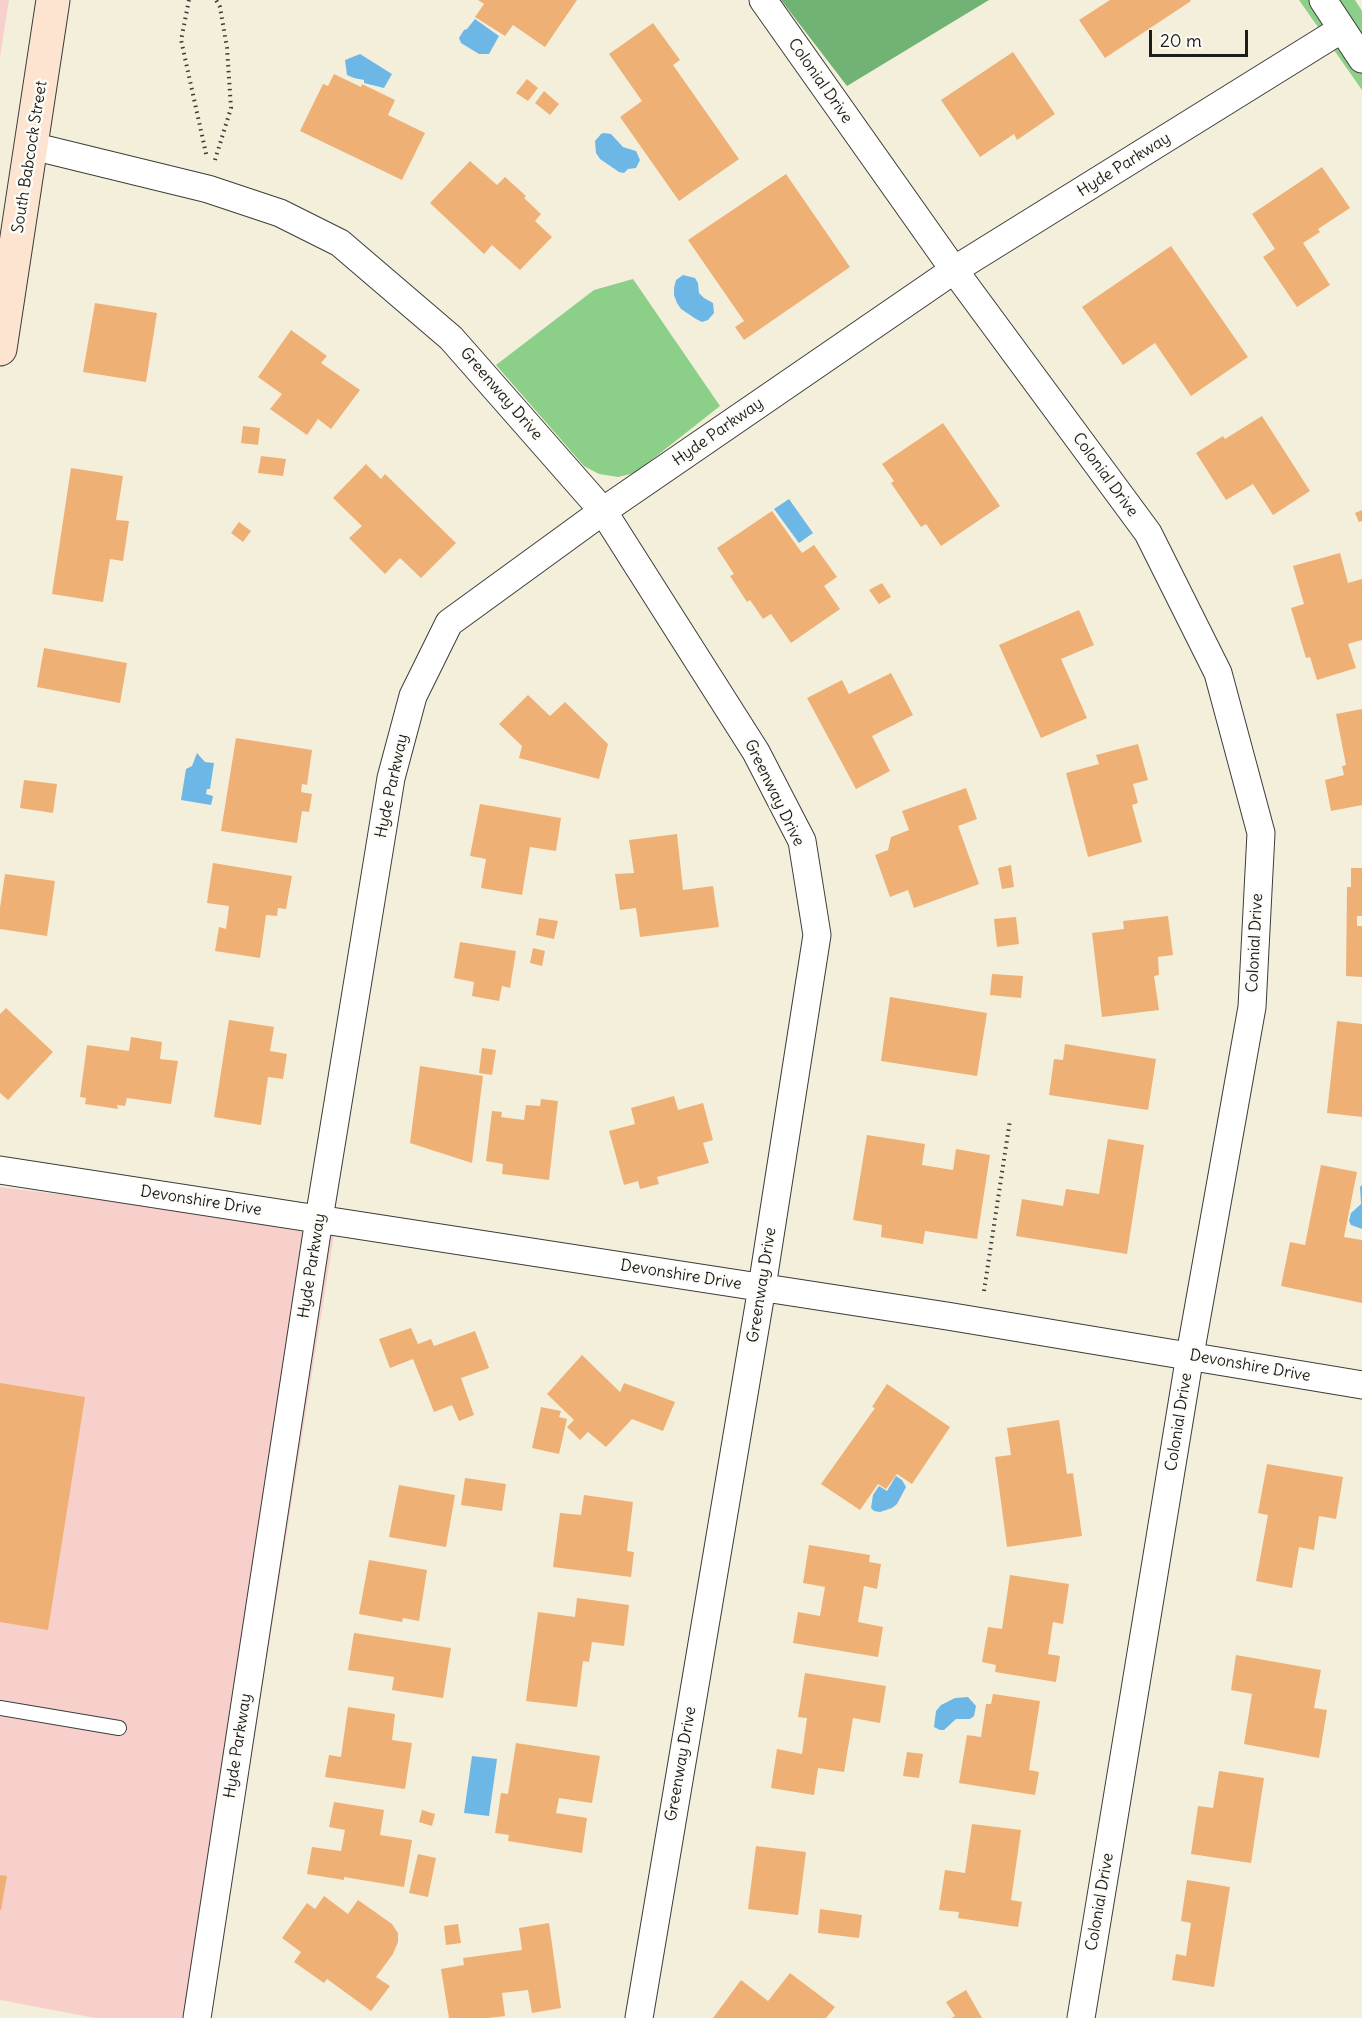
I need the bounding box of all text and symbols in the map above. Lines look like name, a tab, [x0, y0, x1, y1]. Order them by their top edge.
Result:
scale bar	[1152, 18, 1251, 56]
text: 20 m	[1160, 29, 1202, 52]
street label: Colonial Drive	[784, 35, 856, 127]
street label: South Babcock Street	[8, 79, 52, 235]
street label: Hyde Parkway	[1074, 129, 1174, 201]
street label: Greenway Drive	[456, 344, 546, 444]
street label: Hyde Parkway	[669, 394, 767, 470]
street label: Colonial Drive	[1068, 429, 1142, 521]
street label: Hyde Parkway	[372, 732, 412, 840]
street label: Greenway Drive	[740, 736, 808, 850]
street label: Colonial Drive	[1243, 893, 1267, 993]
street label: Devonshire Drive	[139, 1182, 263, 1220]
street label: Hyde Parkway	[294, 1212, 330, 1320]
street label: Greenway Drive	[743, 1226, 781, 1344]
street label: Devonshire Drive	[619, 1256, 743, 1294]
street label: Devonshire Drive	[1188, 1346, 1312, 1386]
street label: Colonial Drive	[1162, 1372, 1196, 1472]
street label: Hyde Parkway	[220, 1692, 256, 1800]
street label: Greenway Drive	[661, 1705, 701, 1823]
street label: Colonial Drive	[1082, 1852, 1118, 1952]

